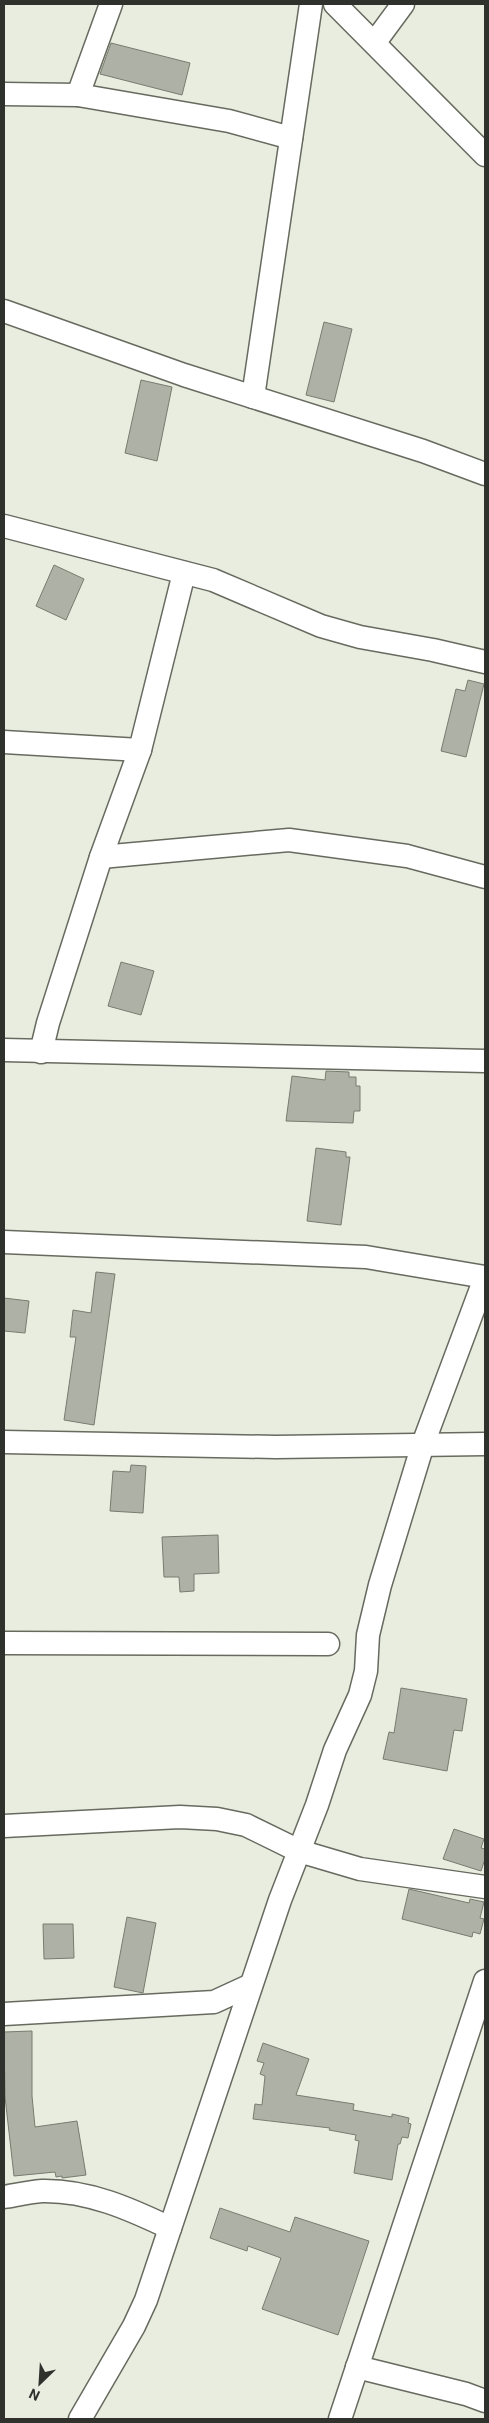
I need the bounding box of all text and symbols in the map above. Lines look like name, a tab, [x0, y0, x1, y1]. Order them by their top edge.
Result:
north arrow	[15, 2358, 65, 2408]
text: N	[27, 2385, 42, 2404]

